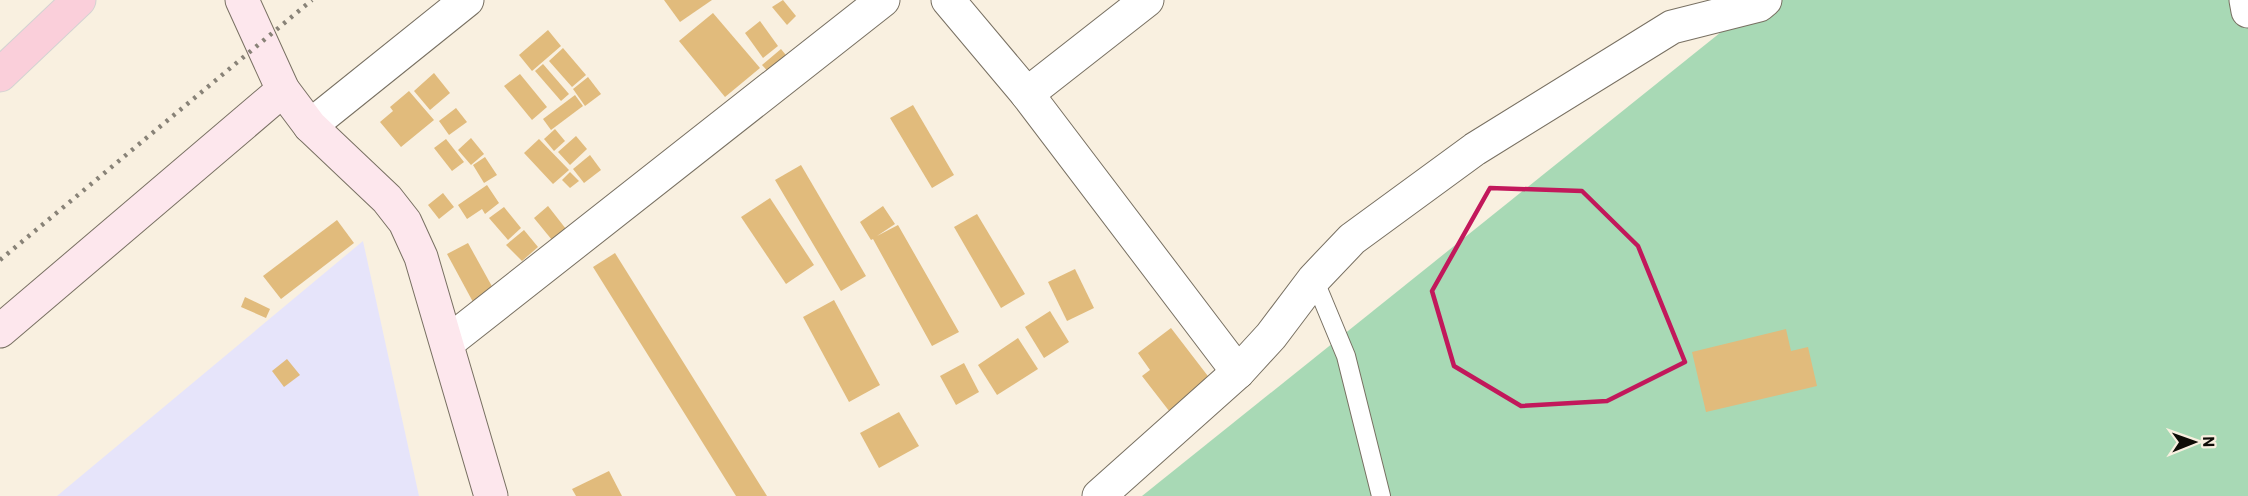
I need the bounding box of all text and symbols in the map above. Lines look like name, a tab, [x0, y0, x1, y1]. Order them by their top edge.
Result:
north arrow	[2164, 412, 2224, 472]
text: N	[2200, 436, 2219, 447]

